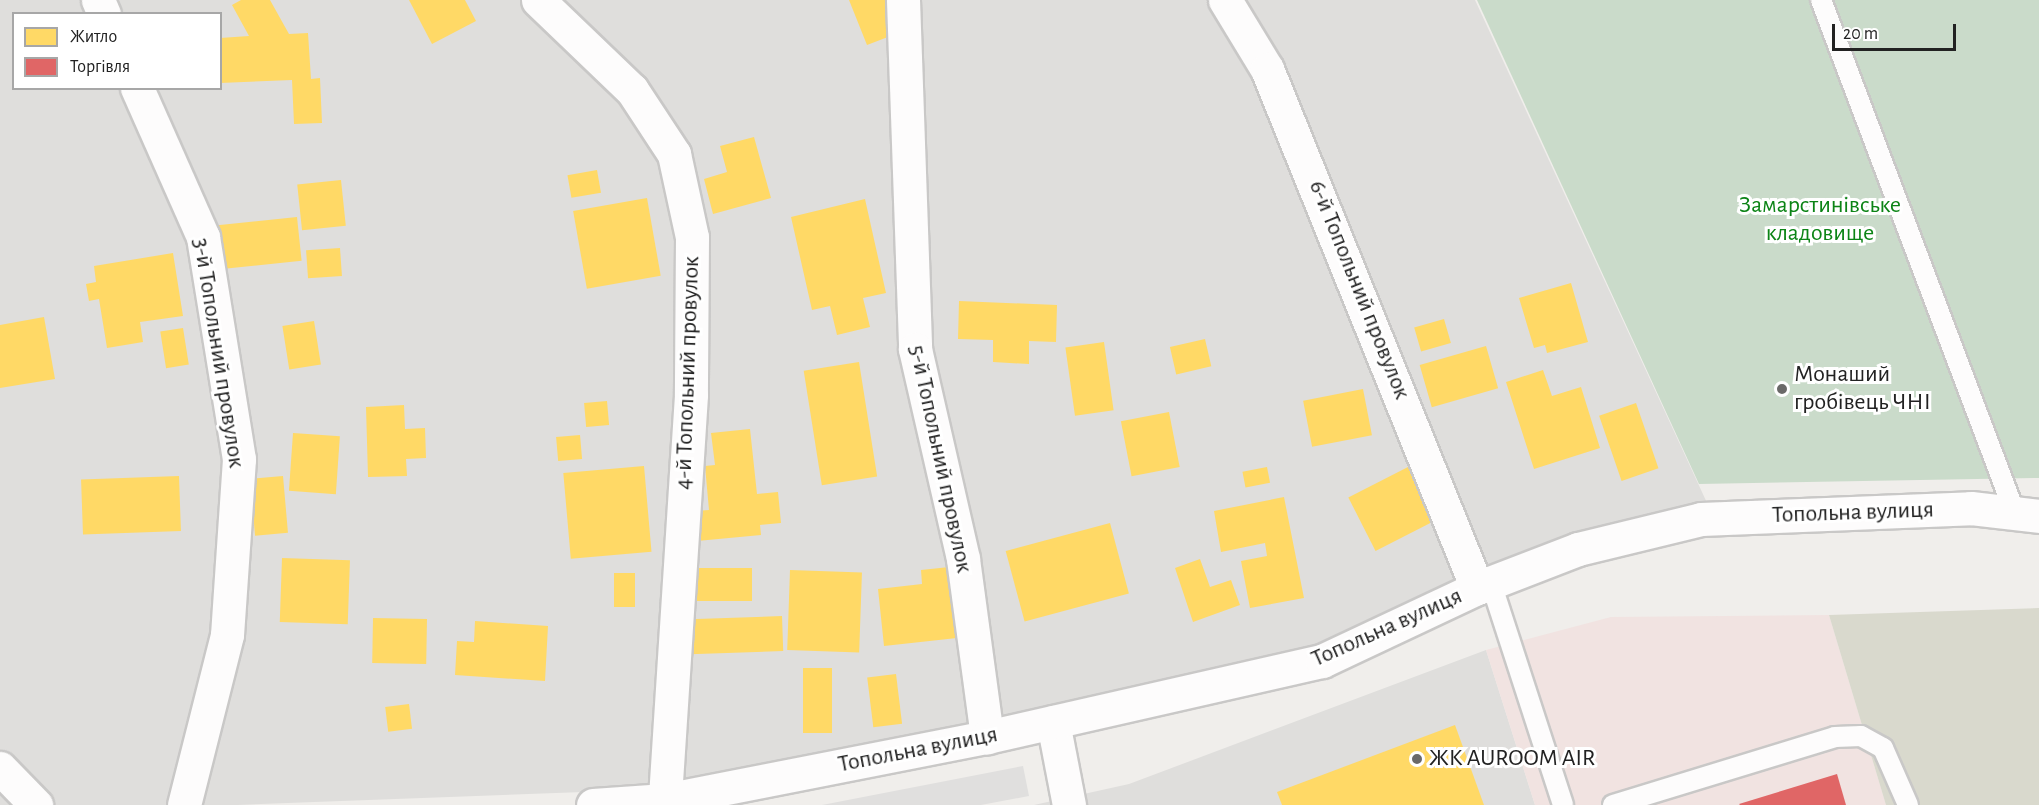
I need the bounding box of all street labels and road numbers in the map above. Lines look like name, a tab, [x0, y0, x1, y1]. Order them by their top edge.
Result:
street label: 6-й Топольний провулок	[1302, 176, 1416, 404]
street label: 3-й Топольний провулок	[186, 236, 250, 470]
street label: 4-й Топольний провулок	[670, 256, 706, 490]
street label: 5-й Топольний провулок	[902, 342, 978, 576]
street label: Топольна вулиця	[1772, 496, 1934, 530]
street label: Топольна вулиця	[1307, 582, 1467, 674]
street label: Топольна вулиця	[836, 720, 1000, 780]

